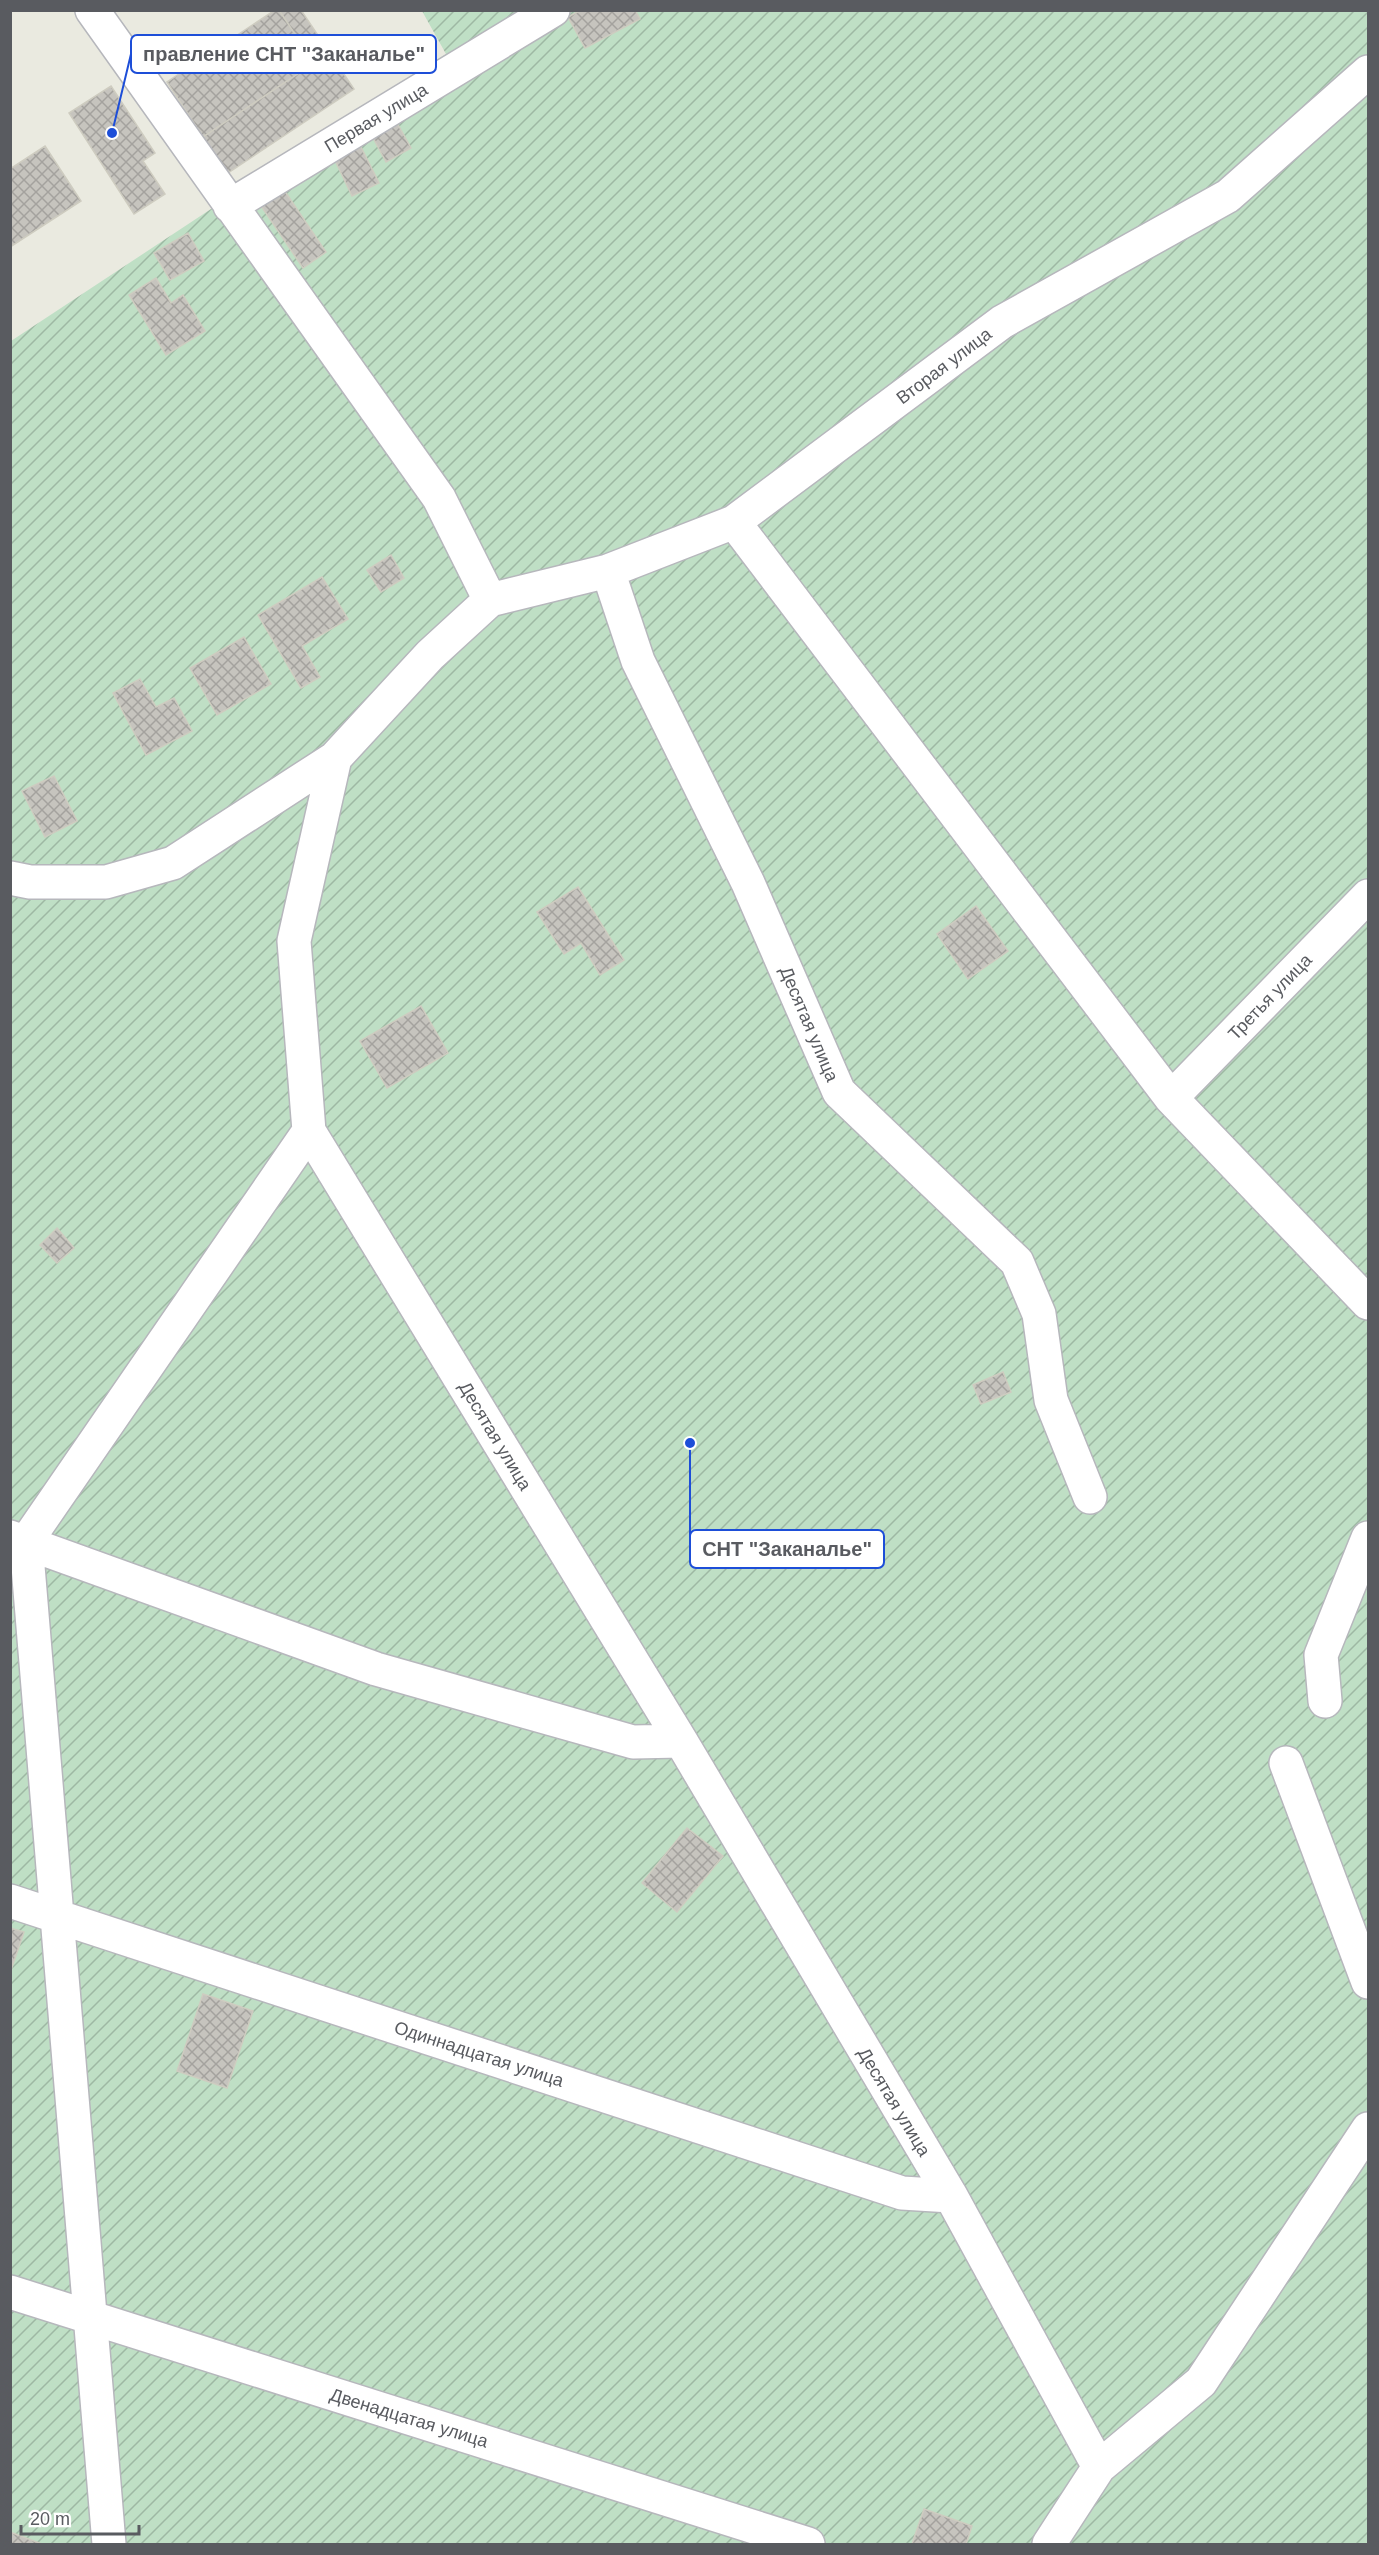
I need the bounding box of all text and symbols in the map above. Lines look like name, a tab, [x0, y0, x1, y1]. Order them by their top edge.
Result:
callout: правление СНТ "Заканалье"	[131, 35, 436, 73]
text: правление СНТ "Заканалье"	[143, 43, 425, 65]
street label: Первая улица	[321, 79, 432, 157]
street label: Вторая улица	[893, 323, 996, 408]
street label: Третья улица	[1224, 949, 1317, 1044]
street label: Десятая улица	[776, 963, 843, 1086]
street label: Десятая улица	[455, 1378, 536, 1495]
callout: СНТ "Заканалье"	[690, 1530, 884, 1568]
text: СНТ "Заканалье"	[702, 1538, 872, 1560]
street label: Одиннадцатая улица	[392, 2017, 567, 2091]
street label: Десятая улица	[854, 2044, 935, 2161]
street label: Двенадцатая улица	[328, 2384, 491, 2452]
scale bar	[21, 2498, 140, 2536]
text: 20 m	[30, 2509, 70, 2529]

